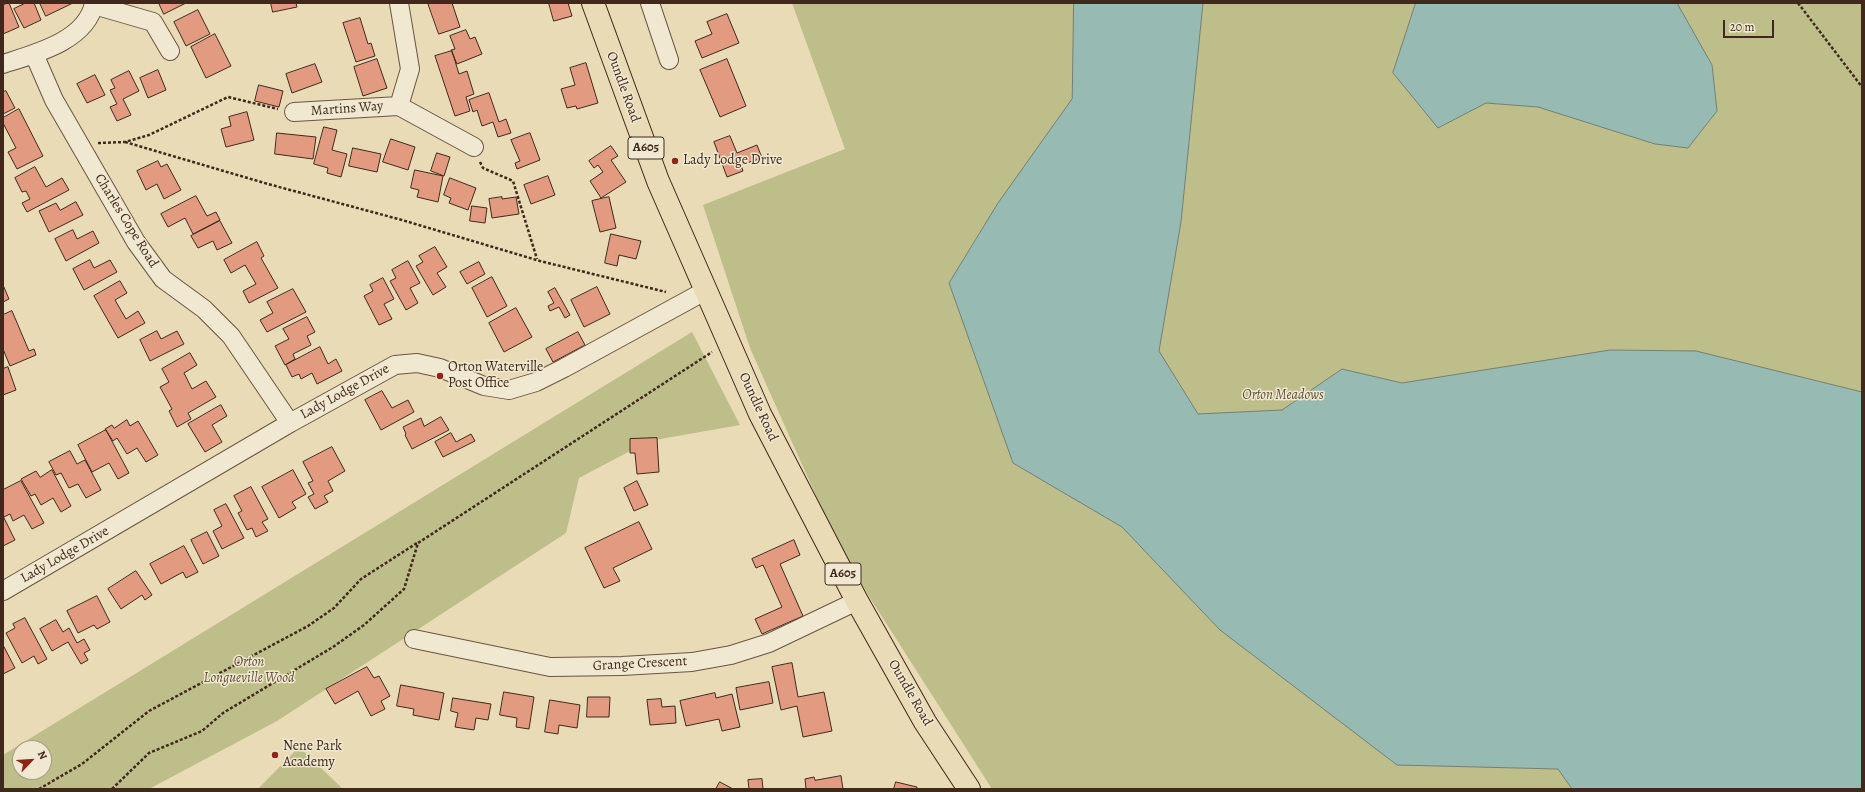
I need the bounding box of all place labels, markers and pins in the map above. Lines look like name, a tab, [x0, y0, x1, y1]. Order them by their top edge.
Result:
place label: Lady Lodge Drive	[683, 153, 782, 169]
marker: Lady Lodge Drive	[670, 156, 680, 166]
place label: Orton Waterville Post Office	[448, 360, 543, 392]
marker: Orton Waterville Post Office	[435, 371, 445, 381]
place label: Nene Park Academy	[283, 739, 342, 772]
marker: Nene Park Academy	[270, 750, 280, 760]

